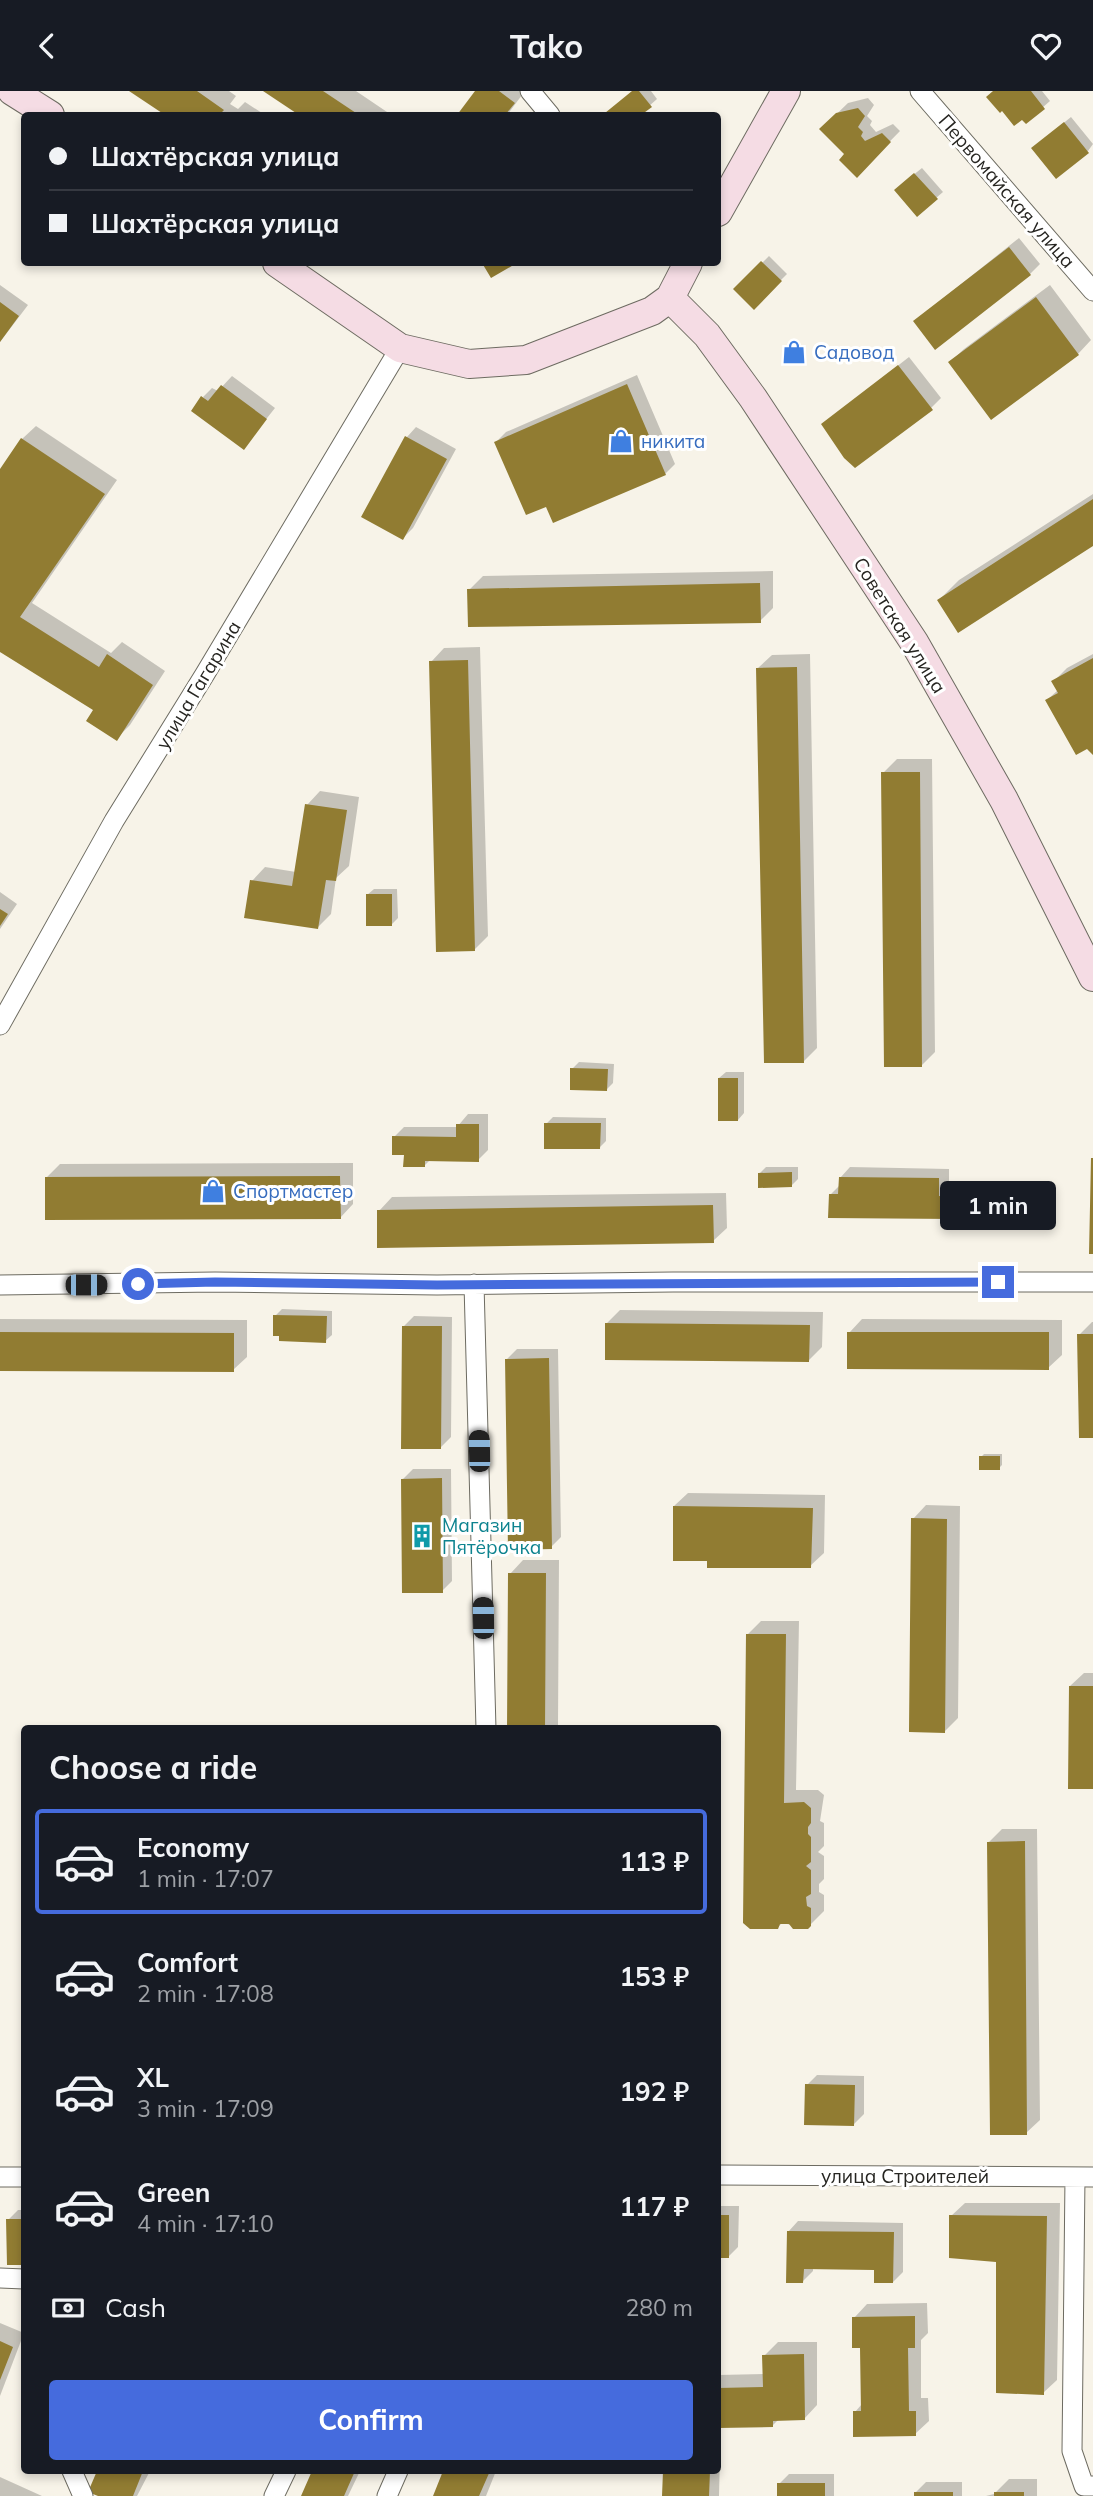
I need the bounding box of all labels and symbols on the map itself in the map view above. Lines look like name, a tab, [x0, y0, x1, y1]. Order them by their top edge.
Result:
street label: Первомайская улица	[934, 109, 1080, 273]
shop icon: Садовод	[780, 338, 808, 366]
place label: Садовод	[814, 340, 895, 364]
shop icon: никита	[607, 427, 635, 455]
place label: никита	[641, 429, 705, 453]
street label: Советская улица	[849, 553, 951, 697]
street label: улица Гагарина	[150, 616, 246, 754]
shop icon: Спортмастер	[199, 1177, 227, 1205]
place label: Спортмастер	[233, 1179, 353, 1203]
callout: 1 min	[940, 1181, 1056, 1229]
route end	[982, 1266, 1014, 1298]
route start	[122, 1268, 154, 1300]
car	[66, 1275, 108, 1296]
car	[469, 1430, 490, 1472]
place label: Магазин Пятёрочка	[442, 1513, 541, 1559]
building icon: Магазин Пятёрочка	[408, 1522, 436, 1550]
car	[473, 1597, 494, 1639]
street label: улица Строителей	[821, 2164, 989, 2188]

